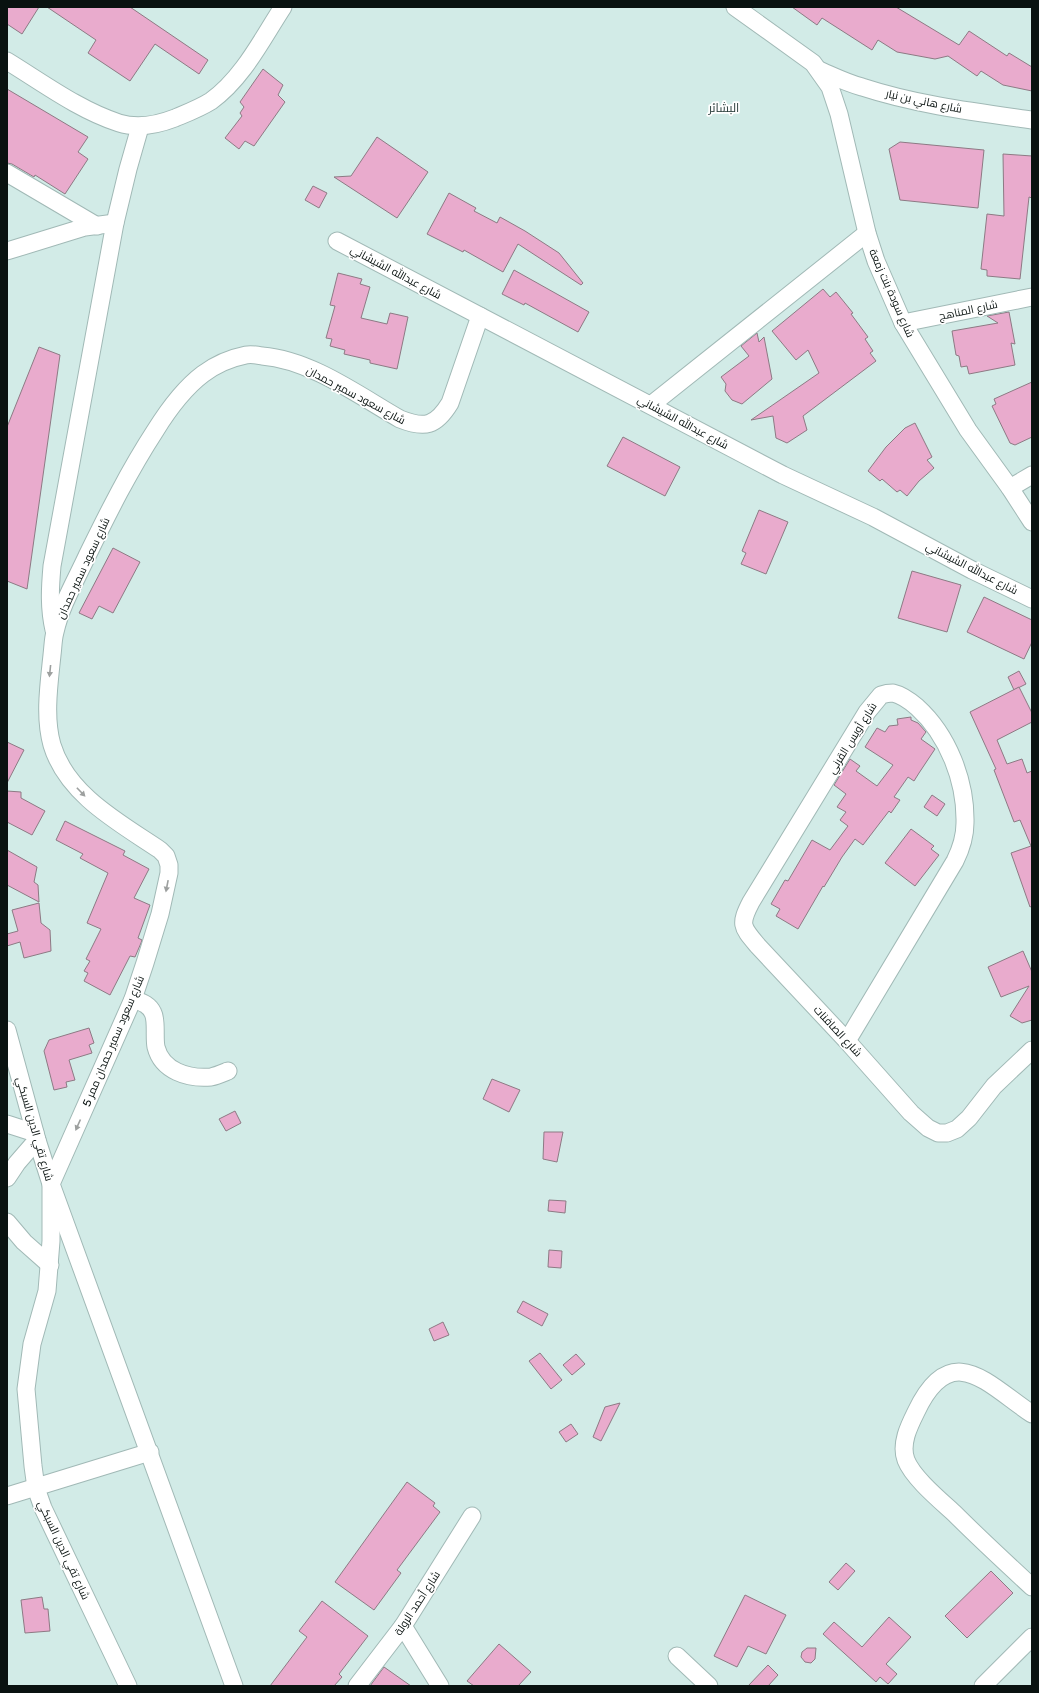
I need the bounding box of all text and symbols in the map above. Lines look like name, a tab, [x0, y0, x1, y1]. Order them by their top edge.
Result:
street label: شارع هاني بن نيار	[883, 87, 963, 118]
district label: البشائر	[708, 101, 739, 115]
street label: شارع عبدالله الشيشاني	[347, 241, 444, 304]
street label: شارع سودة بنت زمعة	[865, 247, 917, 340]
street label: شارع المناهج	[938, 298, 999, 324]
street label: شارع سعود سمير حمدان	[304, 364, 408, 428]
street label: شارع عبدالله الشيشاني	[634, 391, 731, 454]
street label: شارع سعود سمير حمدان	[54, 515, 114, 621]
street label: شارع عبدالله الشيشاني	[923, 538, 1021, 599]
one-way arrow	[47, 665, 53, 677]
street label: شارع أويس القرني	[824, 700, 881, 777]
one-way arrow	[76, 787, 86, 797]
one-way arrow	[163, 880, 169, 892]
street label: شارع سعود سمير حمدان ممر 5	[80, 974, 148, 1109]
street label: شارع الصافنات	[810, 1003, 864, 1060]
street label: شارع تقي الدين السبكي	[12, 1076, 56, 1183]
one-way arrow	[75, 1120, 81, 1131]
street label: شارع تقي الدين السبكي	[33, 1499, 92, 1603]
street label: شارع أحمد الرولة	[391, 1568, 444, 1638]

